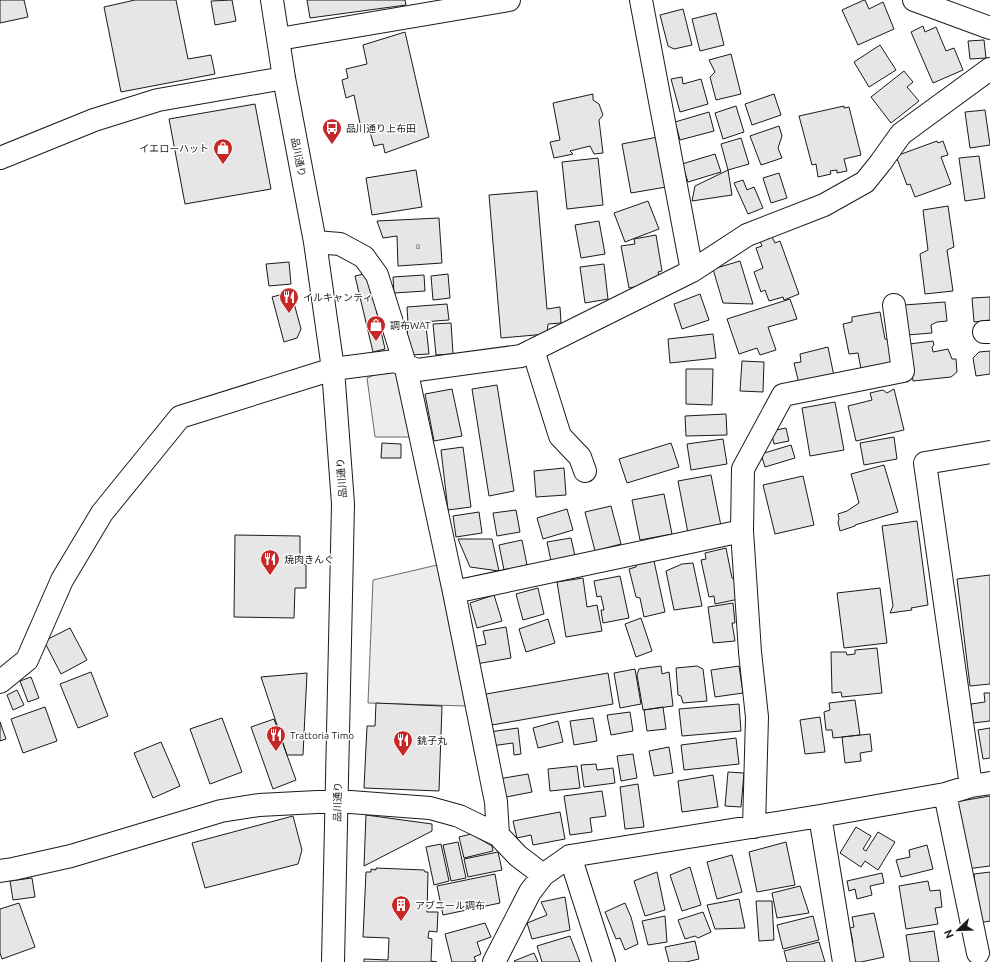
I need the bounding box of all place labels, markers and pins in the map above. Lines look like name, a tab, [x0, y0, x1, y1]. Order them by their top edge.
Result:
bus stop icon: 品川通り上布田	[321, 117, 343, 145]
place label: 品川通り上布田	[346, 123, 416, 134]
shop icon: イエローハット	[212, 137, 234, 165]
place label: イエローハット	[139, 143, 209, 154]
restaurant icon: イルキャンティ	[278, 286, 300, 314]
place label: イルキャンティ	[303, 292, 372, 303]
shop icon: 調布WAT	[365, 314, 387, 342]
place label: 調布WAT	[390, 320, 431, 331]
restaurant icon: 焼肉きんぐ	[259, 548, 281, 576]
place label: 焼肉きんぐ	[284, 554, 334, 565]
restaurant icon: Trattoria Timo	[265, 724, 287, 752]
restaurant icon: 銚子丸	[392, 729, 414, 757]
place label: Trattoria Timo	[290, 730, 354, 741]
place label: 銚子丸	[417, 735, 447, 746]
building icon: アブニール調布	[390, 894, 412, 922]
place label: アブニール調布	[415, 900, 485, 911]

